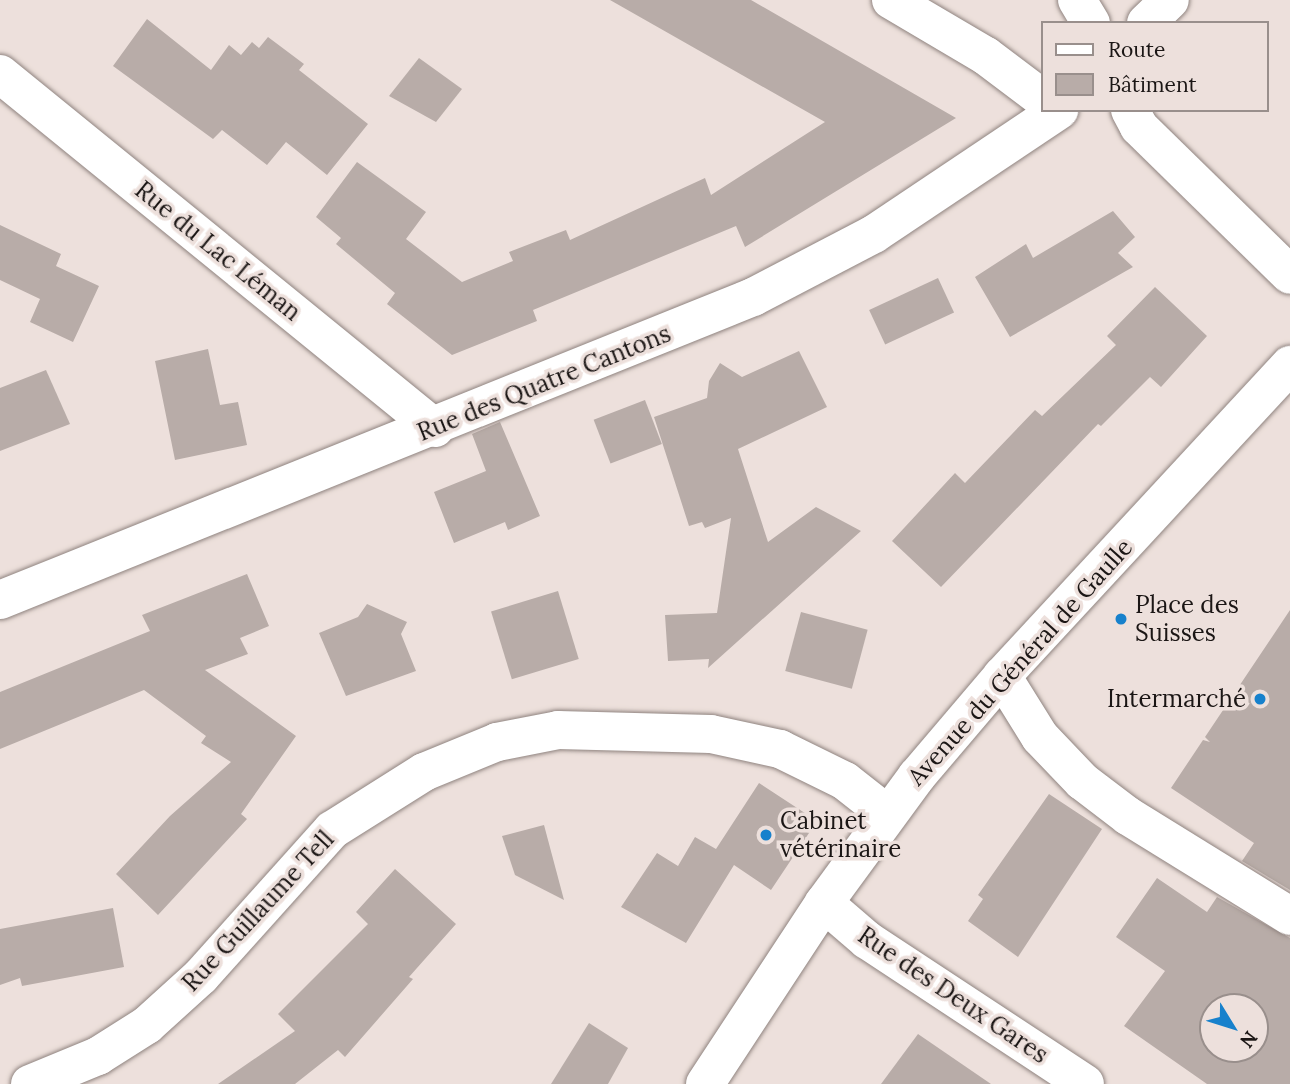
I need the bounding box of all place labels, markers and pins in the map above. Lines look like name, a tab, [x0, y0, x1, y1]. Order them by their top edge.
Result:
place label: Place des Suisses	[1135, 591, 1239, 647]
marker: Place des Suisses	[1113, 611, 1129, 627]
place label: Intermarché	[1107, 685, 1246, 713]
marker: Intermarché	[1252, 691, 1268, 707]
place label: Cabinet vétérinaire	[780, 807, 901, 863]
marker: Cabinet vétérinaire	[758, 827, 774, 843]

